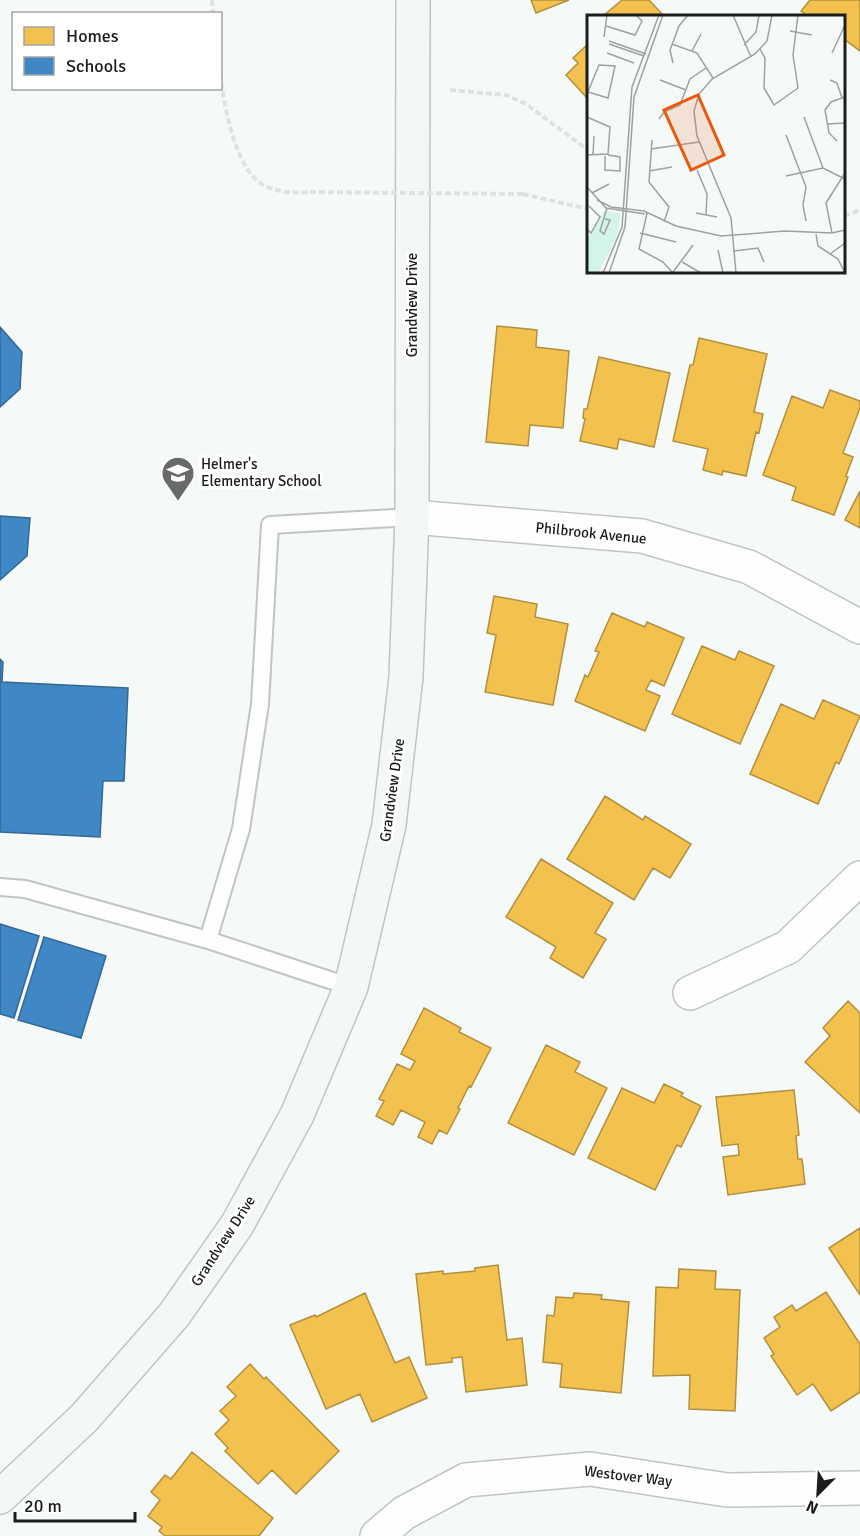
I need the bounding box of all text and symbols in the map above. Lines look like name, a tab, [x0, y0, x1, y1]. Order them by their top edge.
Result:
legend	[12, 12, 222, 90]
inset map	[587, 15, 845, 273]
text: Homes	[66, 25, 119, 47]
text: Schools	[66, 55, 126, 77]
street label: Grandview Drive	[403, 253, 421, 357]
school or university icon: Helmer's Elementary School	[160, 455, 196, 502]
place label: Helmer's Elementary School	[201, 455, 322, 490]
street label: Philbrook Avenue	[535, 518, 647, 548]
street label: Grandview Drive	[376, 737, 408, 843]
street label: Grandview Drive	[187, 1192, 259, 1290]
street label: Westover Way	[583, 1462, 673, 1490]
north arrow	[788, 1464, 848, 1524]
scale bar	[15, 1485, 135, 1523]
text: 20 m	[24, 1495, 62, 1517]
text: N	[803, 1495, 821, 1518]

